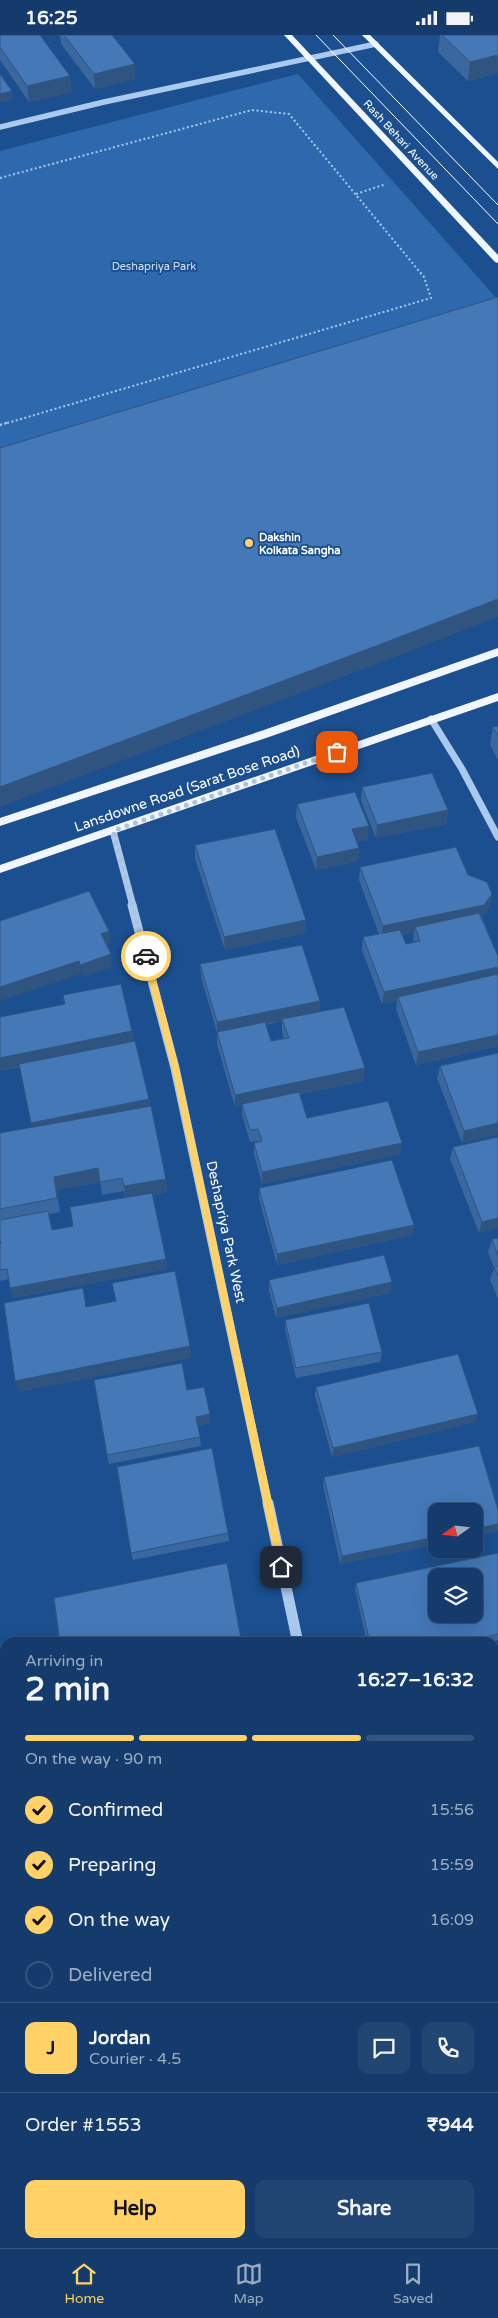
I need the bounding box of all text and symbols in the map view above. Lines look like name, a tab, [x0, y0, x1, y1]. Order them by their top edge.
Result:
text: 16:25	[25, 7, 78, 29]
street label: Rash Behari Avenue	[361, 97, 441, 183]
park label: Deshapriya Park	[112, 260, 196, 273]
place label: Dakshin Kolkata Sangha	[259, 531, 340, 558]
marker: Dakshin Kolkata Sangha	[243, 537, 255, 549]
pin	[316, 731, 358, 773]
icon: bag	[323, 738, 351, 766]
street label: Lansdowne Road (Sarat Bose Road)	[72, 742, 302, 836]
courier	[121, 931, 171, 981]
icon: car	[132, 942, 160, 970]
street label: Deshapriya Park West	[203, 1159, 250, 1305]
north arrow	[428, 1503, 482, 1557]
map controls	[428, 1503, 483, 1623]
pin	[260, 1546, 302, 1588]
icon: home	[267, 1553, 295, 1581]
button: layers	[428, 1568, 483, 1623]
text: Arriving in	[25, 1651, 103, 1671]
text: 16:27–16:32	[356, 1669, 474, 1691]
text: 2 min	[25, 1671, 110, 1709]
text: On the way · 90 m	[25, 1749, 162, 1769]
icon: check	[25, 1796, 53, 1824]
text: Confirmed	[68, 1799, 163, 1821]
text: 15:56	[430, 1800, 474, 1820]
icon: check	[25, 1851, 53, 1879]
text: Preparing	[68, 1854, 157, 1876]
text: 15:59	[430, 1855, 474, 1875]
icon: check	[25, 1906, 53, 1934]
text: On the way	[68, 1909, 170, 1931]
text: 16:09	[430, 1910, 474, 1930]
text: Delivered	[68, 1964, 153, 1986]
button: chat	[358, 2022, 410, 2074]
button: phone	[422, 2022, 474, 2074]
text: Jordan	[89, 2027, 151, 2049]
text: J	[47, 2037, 55, 2059]
text: Courier · 4.5	[89, 2049, 181, 2069]
text: Order #1553	[25, 2114, 142, 2136]
text: ₹944	[427, 2114, 474, 2136]
button: Help	[25, 2180, 245, 2238]
button: Share	[255, 2180, 474, 2238]
tab: Home	[65, 2260, 104, 2307]
tab: Map	[233, 2260, 264, 2307]
tab: Saved	[393, 2260, 433, 2307]

